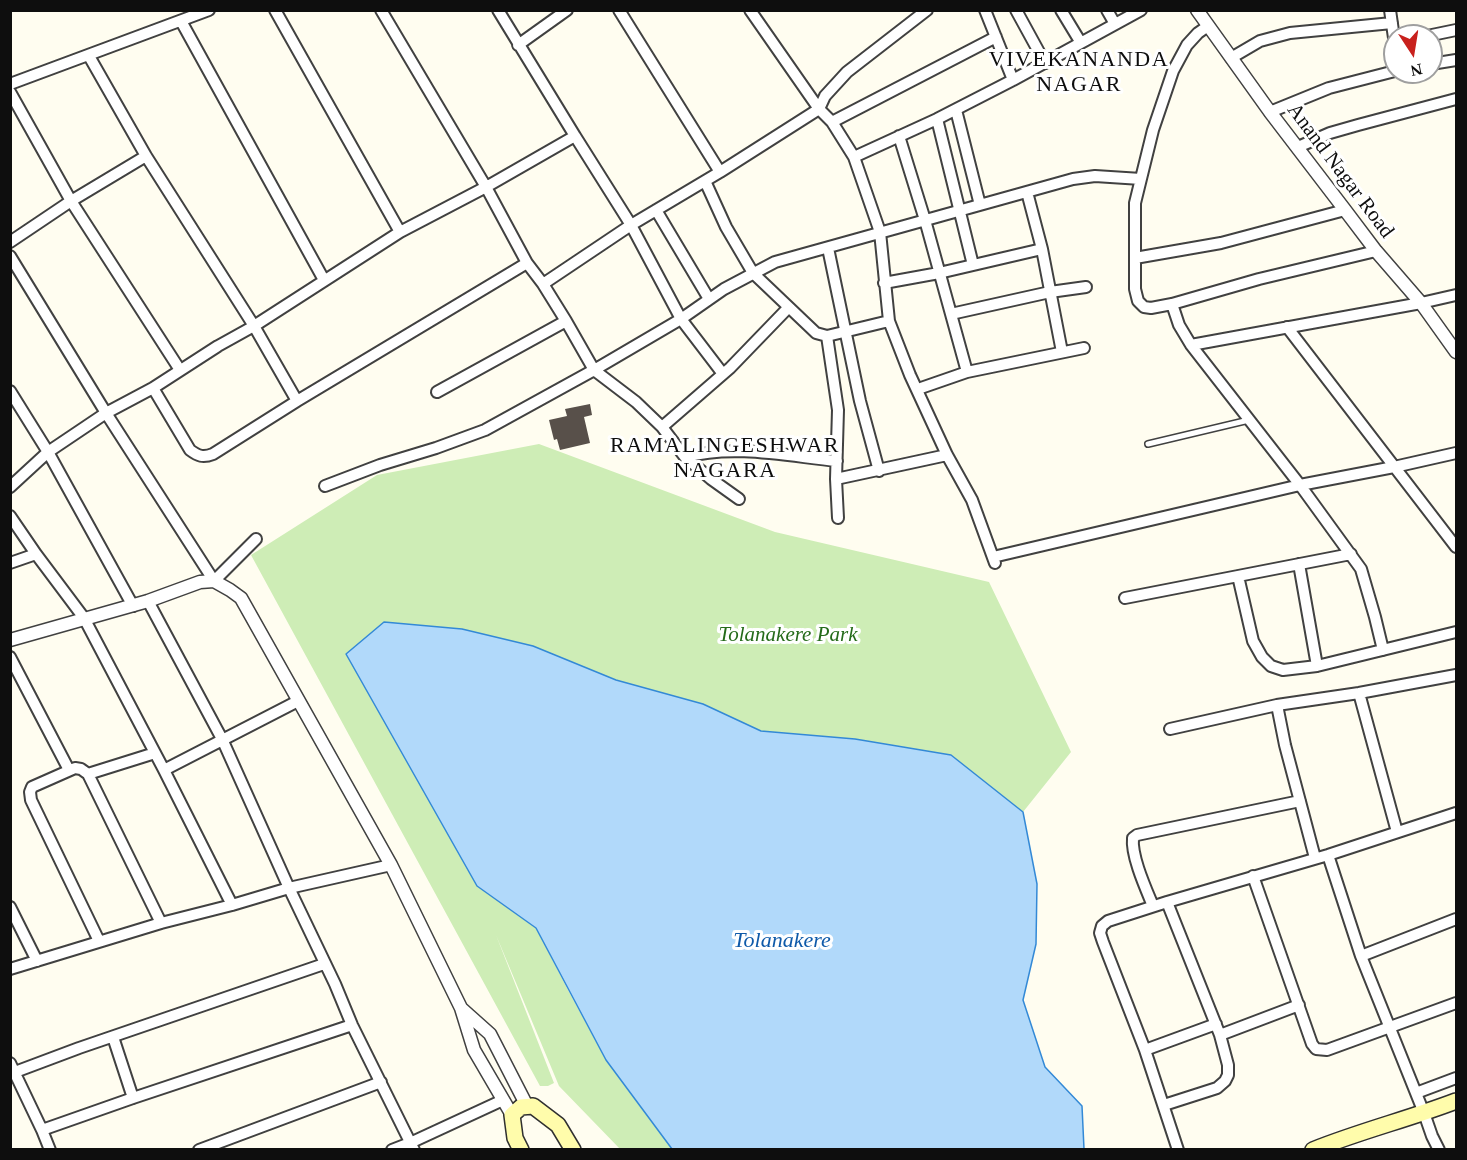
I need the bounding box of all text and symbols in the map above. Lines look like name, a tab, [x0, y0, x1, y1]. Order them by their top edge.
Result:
north arrow	[1383, 24, 1443, 84]
district label: VIVEKANANDA NAGAR	[989, 47, 1169, 98]
text: N	[1409, 61, 1424, 80]
street label: Anand Nagar Road	[1281, 99, 1399, 243]
district label: RAMALINGESHWAR NAGARA	[610, 433, 840, 484]
park label: Tolanakere Park	[718, 622, 858, 648]
water label: Tolanakere	[733, 928, 831, 954]

